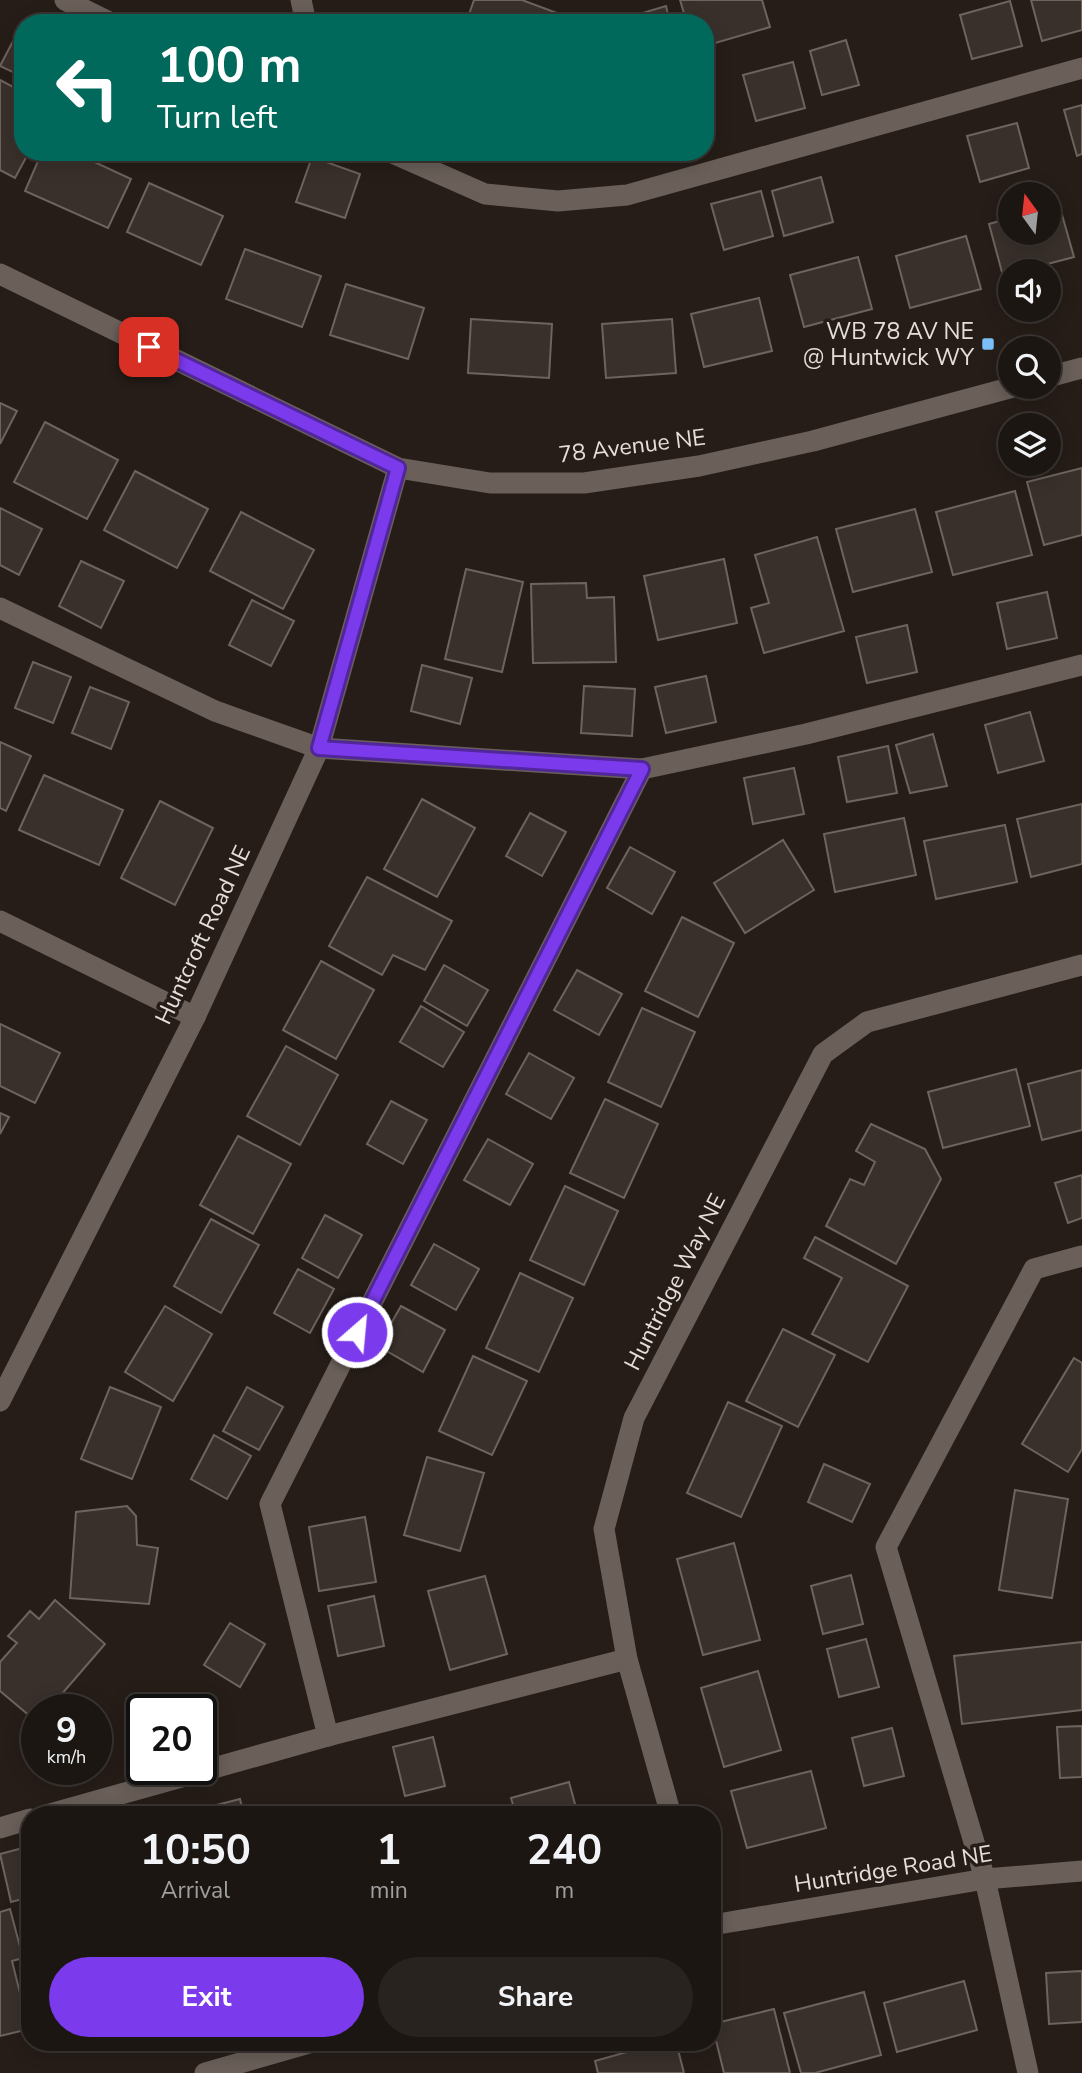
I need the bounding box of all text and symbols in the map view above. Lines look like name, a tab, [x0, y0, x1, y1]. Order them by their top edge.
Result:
text: 100 m	[157, 32, 301, 99]
icon: left	[42, 42, 133, 133]
text: Turn left	[157, 96, 277, 139]
north arrow	[998, 182, 1060, 245]
map controls	[998, 182, 1061, 476]
button: sound	[998, 259, 1061, 322]
place label: WB 78 AV NE @ Huntwick WY	[803, 316, 974, 373]
pin	[119, 317, 179, 377]
icon: arrive	[130, 328, 168, 366]
marker: WB 78 AV NE @ Huntwick WY	[980, 336, 996, 352]
button: search	[998, 336, 1061, 399]
button: layers	[998, 413, 1061, 476]
street label: 78 Avenue NE	[557, 422, 707, 470]
street label: Huntcroft Road NE	[148, 841, 258, 1029]
street label: Huntridge Way NE	[617, 1188, 733, 1376]
position arrow	[320, 1295, 394, 1369]
speed limit sign: 20	[126, 1694, 217, 1785]
text: 9	[56, 1707, 77, 1754]
text: km/h	[47, 1745, 86, 1769]
text: 10:50	[140, 1822, 251, 1879]
text: 1	[376, 1822, 401, 1879]
text: 240	[527, 1822, 602, 1879]
street label: Huntridge Road NE	[792, 1838, 994, 1900]
text: Arrival	[161, 1875, 230, 1906]
text: min	[370, 1875, 408, 1906]
text: m	[555, 1875, 574, 1906]
button: Exit	[49, 1957, 364, 2037]
button: Share	[378, 1957, 693, 2037]

